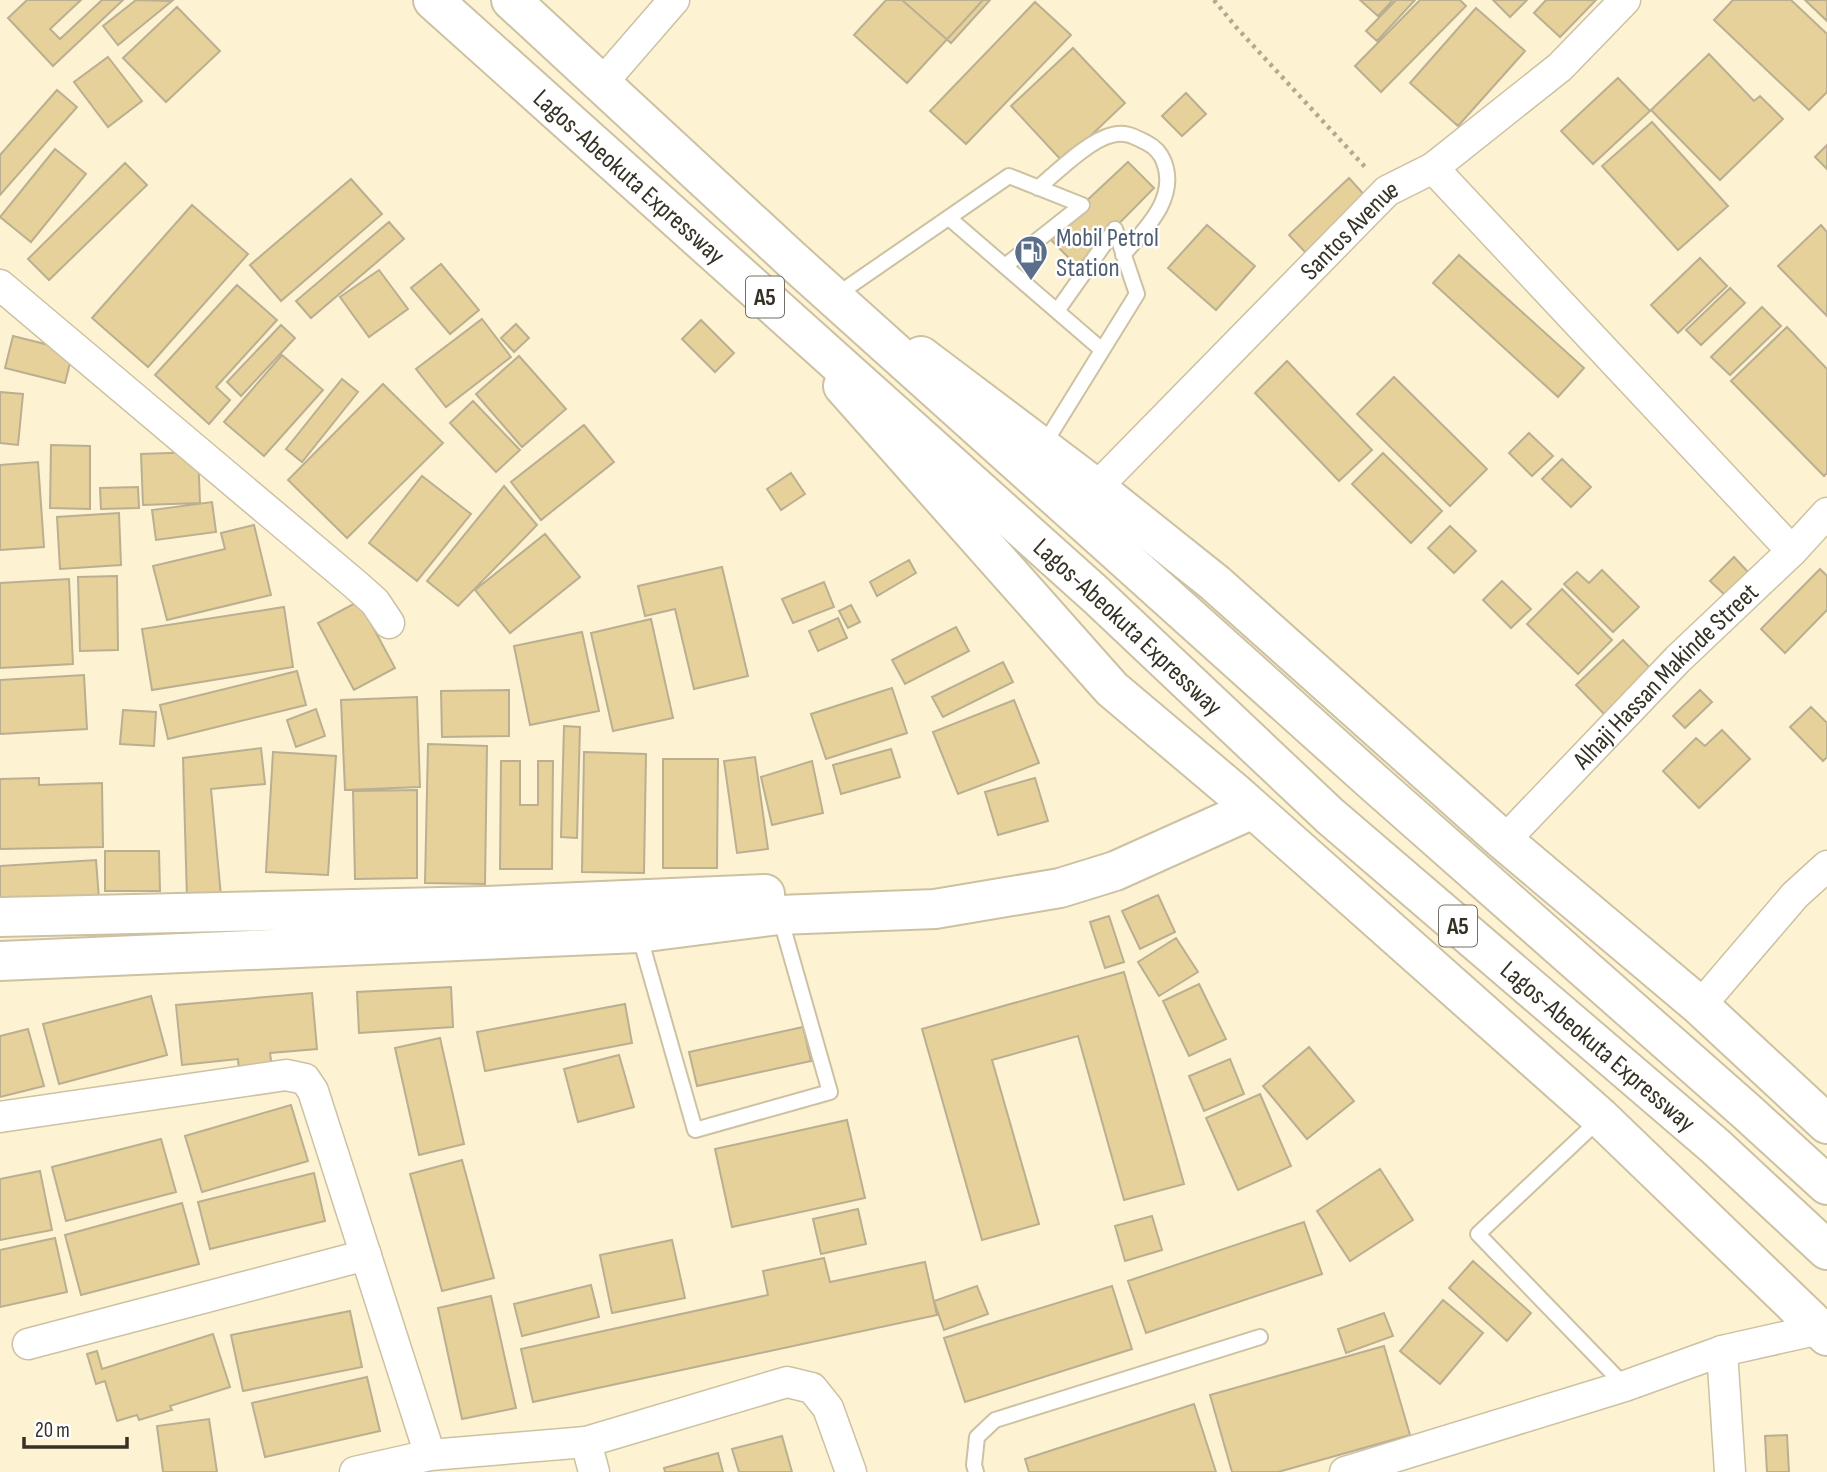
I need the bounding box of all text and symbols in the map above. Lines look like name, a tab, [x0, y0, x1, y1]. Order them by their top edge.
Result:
street label: Lagos-Abeokuta Expressway	[526, 84, 731, 271]
street label: Santos Avenue	[1295, 174, 1404, 287]
place label: Mobil Petrol Station	[1056, 223, 1159, 284]
fuel station icon: Mobil Petrol Station	[1012, 233, 1050, 282]
road number: A5	[746, 276, 784, 318]
street label: Lagos-Abeokuta Expressway	[1026, 532, 1228, 723]
street label: Alhaji Hassan Makinde Street	[1567, 577, 1765, 777]
road number: A5	[1439, 906, 1477, 946]
street label: Lagos-Abeokuta Expressway	[1494, 955, 1701, 1139]
scale bar	[24, 1406, 128, 1450]
text: 20 m	[35, 1418, 70, 1443]

